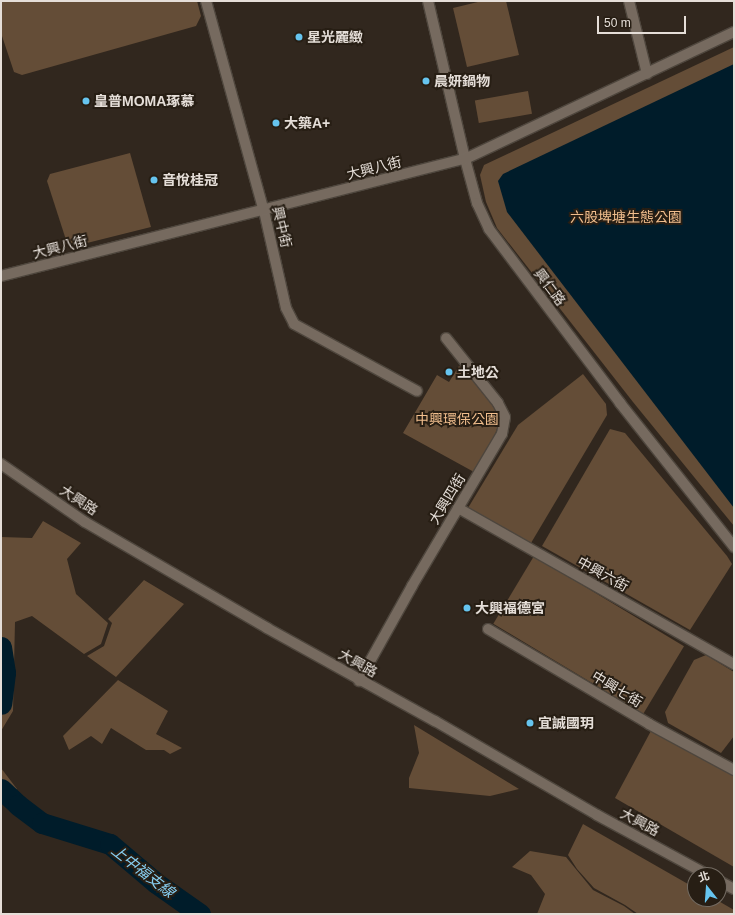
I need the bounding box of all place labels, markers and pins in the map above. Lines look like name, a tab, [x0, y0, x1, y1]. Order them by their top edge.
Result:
place label: 星光麗緻	[307, 29, 363, 45]
marker: 星光麗緻	[294, 32, 304, 42]
place label: 晨妍鍋物	[434, 73, 490, 89]
marker: 晨妍鍋物	[421, 76, 431, 86]
place label: 皇普MOMA琢慕	[94, 93, 194, 109]
marker: 皇普MOMA琢慕	[81, 96, 91, 106]
place label: 大築A+	[284, 115, 330, 131]
marker: 大築A+	[271, 118, 281, 128]
place label: 音悅桂冠	[162, 172, 218, 188]
marker: 音悅桂冠	[149, 175, 159, 185]
place label: 土地公	[457, 364, 499, 380]
marker: 土地公	[444, 367, 454, 377]
place label: 大興福德宮	[475, 600, 545, 616]
marker: 大興福德宮	[462, 603, 472, 613]
place label: 宜誠國玥	[538, 715, 594, 731]
marker: 宜誠國玥	[525, 718, 535, 728]

